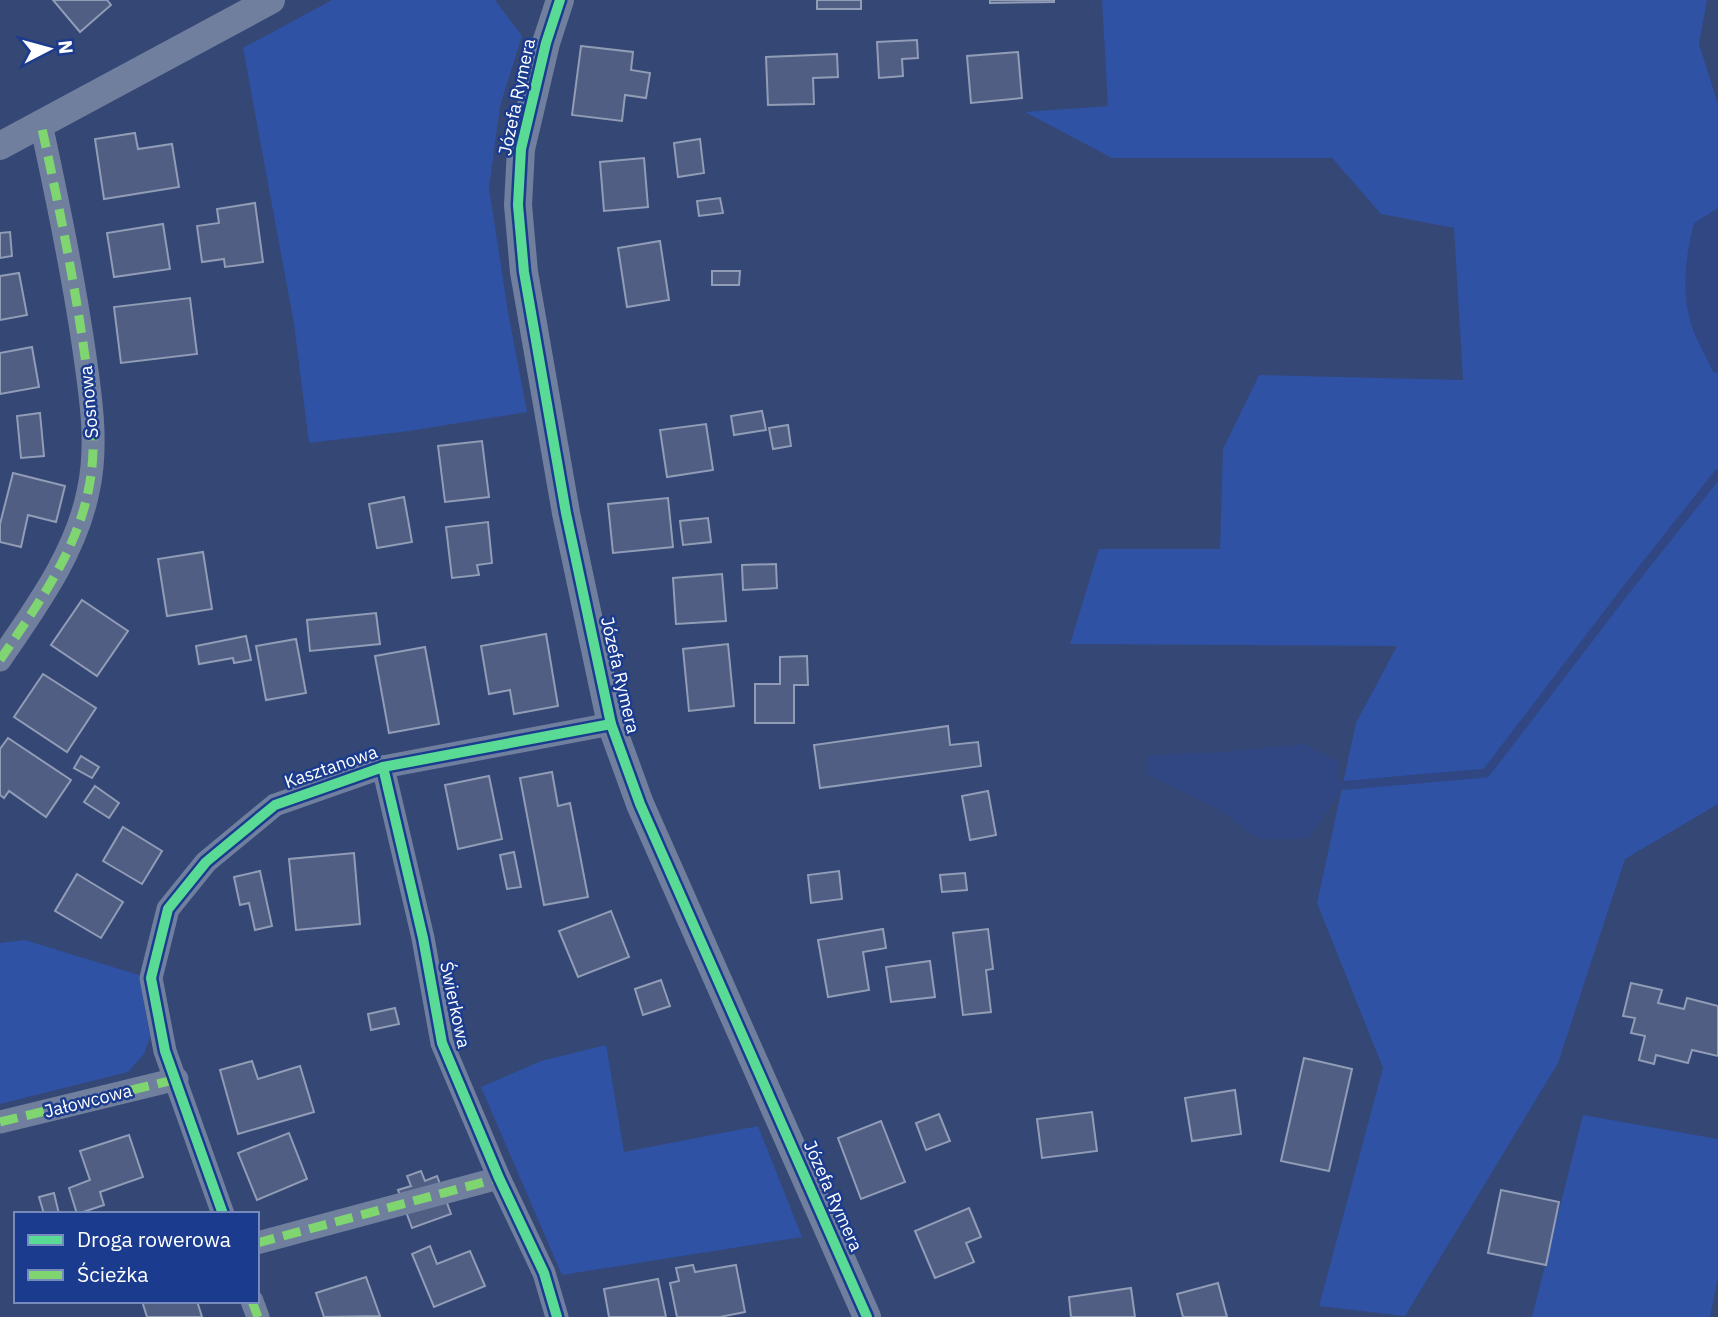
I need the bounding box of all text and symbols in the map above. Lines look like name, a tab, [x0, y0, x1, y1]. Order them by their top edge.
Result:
north arrow	[14, 14, 84, 84]
street label: Józefa Rymera	[493, 36, 540, 158]
text: N	[53, 39, 79, 55]
street label: Sosnowa	[74, 364, 103, 439]
street label: Józefa Rymera	[596, 614, 645, 736]
street label: Kasztanowa	[281, 740, 381, 793]
street label: Świerkowa	[435, 960, 476, 1051]
street label: Jałowcowa	[42, 1078, 135, 1123]
street label: Józefa Rymera	[799, 1137, 868, 1255]
legend	[14, 1212, 259, 1303]
text: Droga rowerowa	[77, 1225, 231, 1253]
text: Ścieżka	[77, 1260, 148, 1288]

